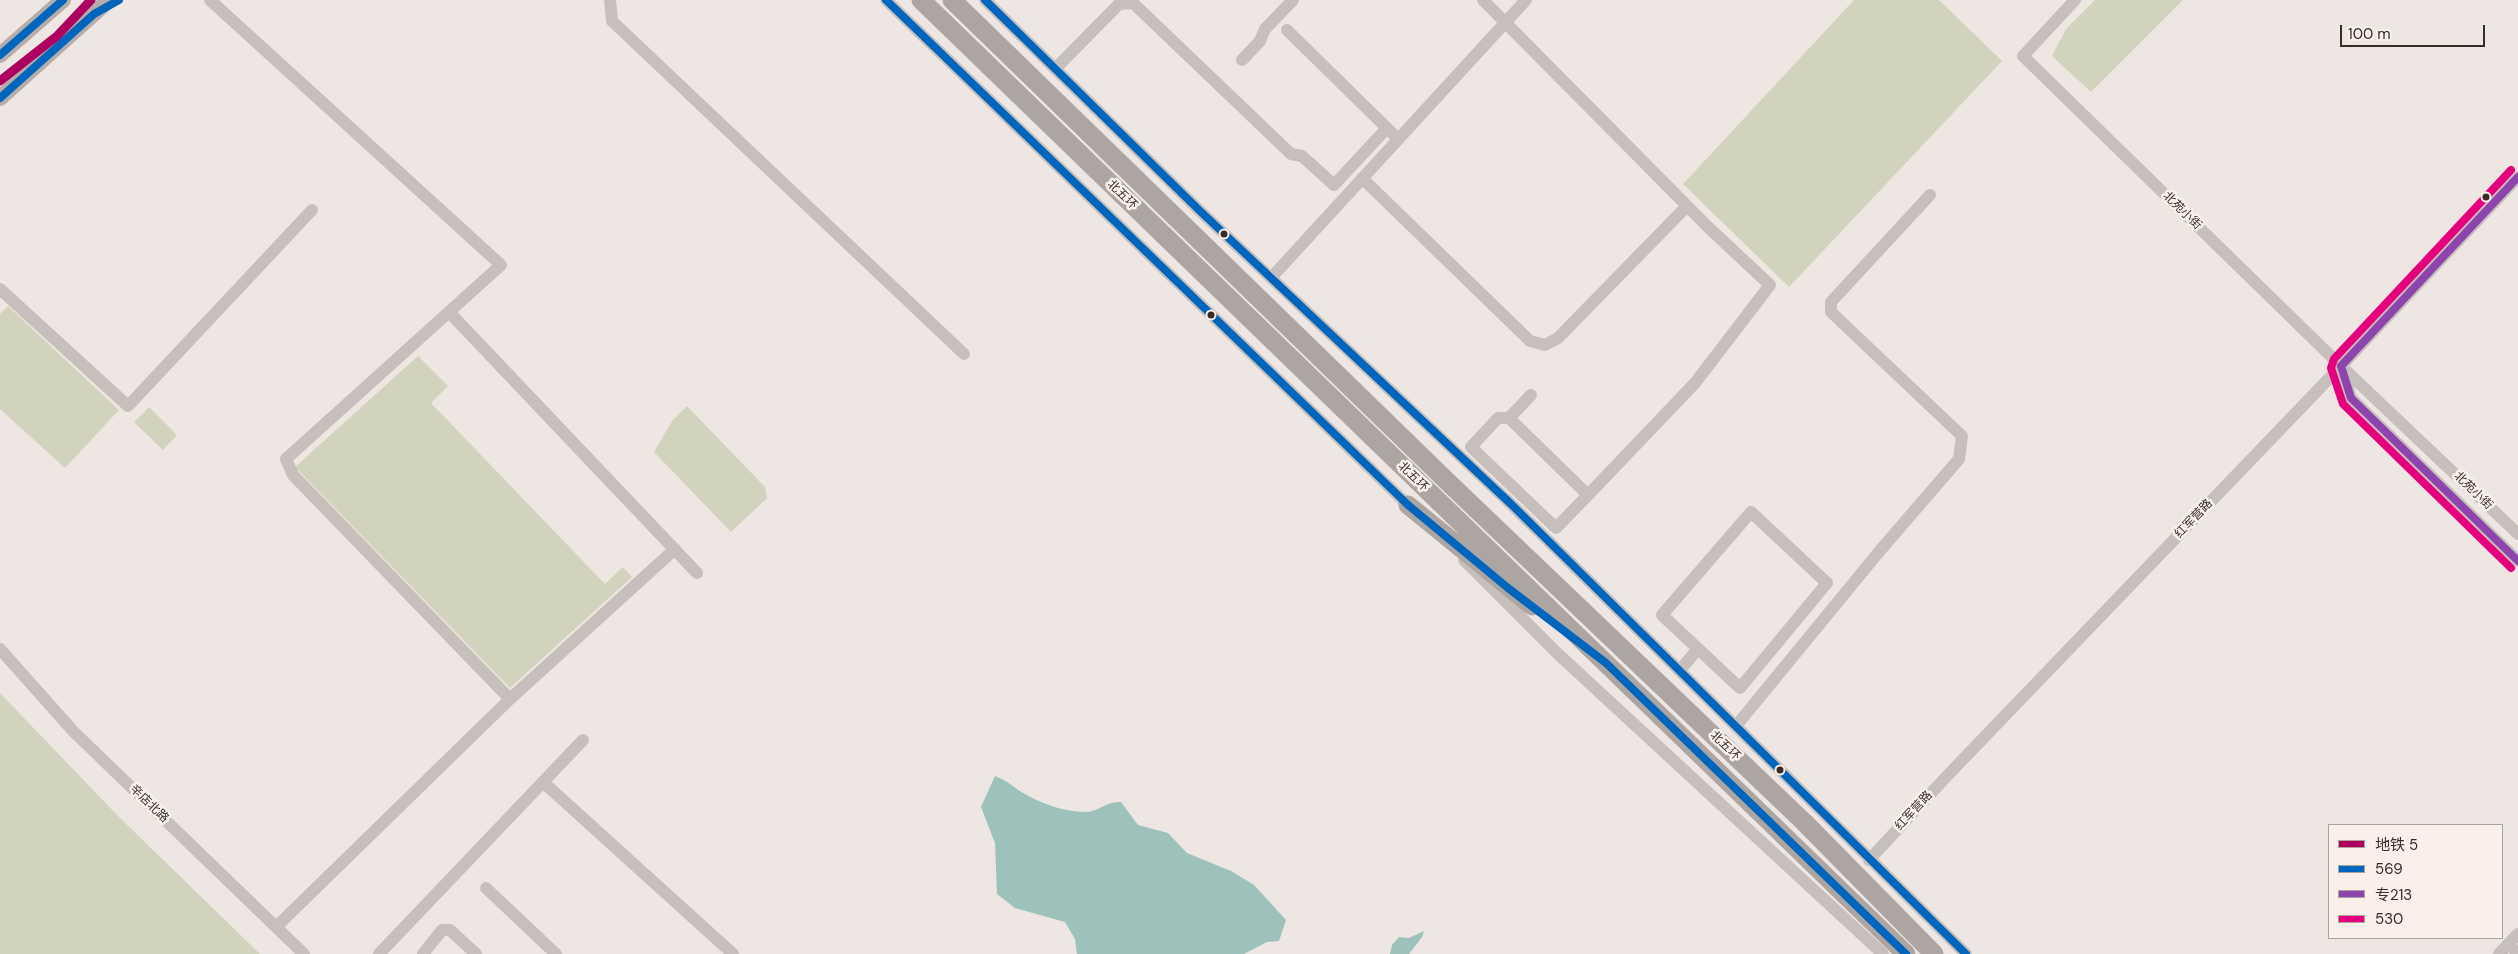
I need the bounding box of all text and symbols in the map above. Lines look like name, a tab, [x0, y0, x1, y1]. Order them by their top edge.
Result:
scale bar	[2343, 15, 2488, 47]
text: 100 m	[2348, 24, 2391, 44]
street label: 北五环	[1104, 177, 1140, 213]
street label: 北苑小街	[2160, 189, 2204, 233]
unlabelled marker	[2481, 192, 2491, 202]
unlabelled marker	[1219, 229, 1229, 239]
unlabelled marker	[1206, 310, 1216, 320]
street label: 北五环	[1395, 459, 1431, 495]
street label: 北苑小街	[2451, 469, 2495, 513]
street label: 红军营路	[2172, 497, 2216, 541]
street label: 北五环	[1707, 728, 1743, 764]
unlabelled marker	[1775, 765, 1785, 775]
street label: 辛店北路	[127, 782, 171, 826]
street label: 红军营路	[1892, 789, 1936, 833]
legend	[2328, 824, 2503, 939]
text: 地铁 5	[2375, 835, 2418, 855]
text: 569	[2375, 859, 2403, 879]
text: 专213	[2375, 885, 2412, 905]
text: 530	[2375, 909, 2403, 929]

